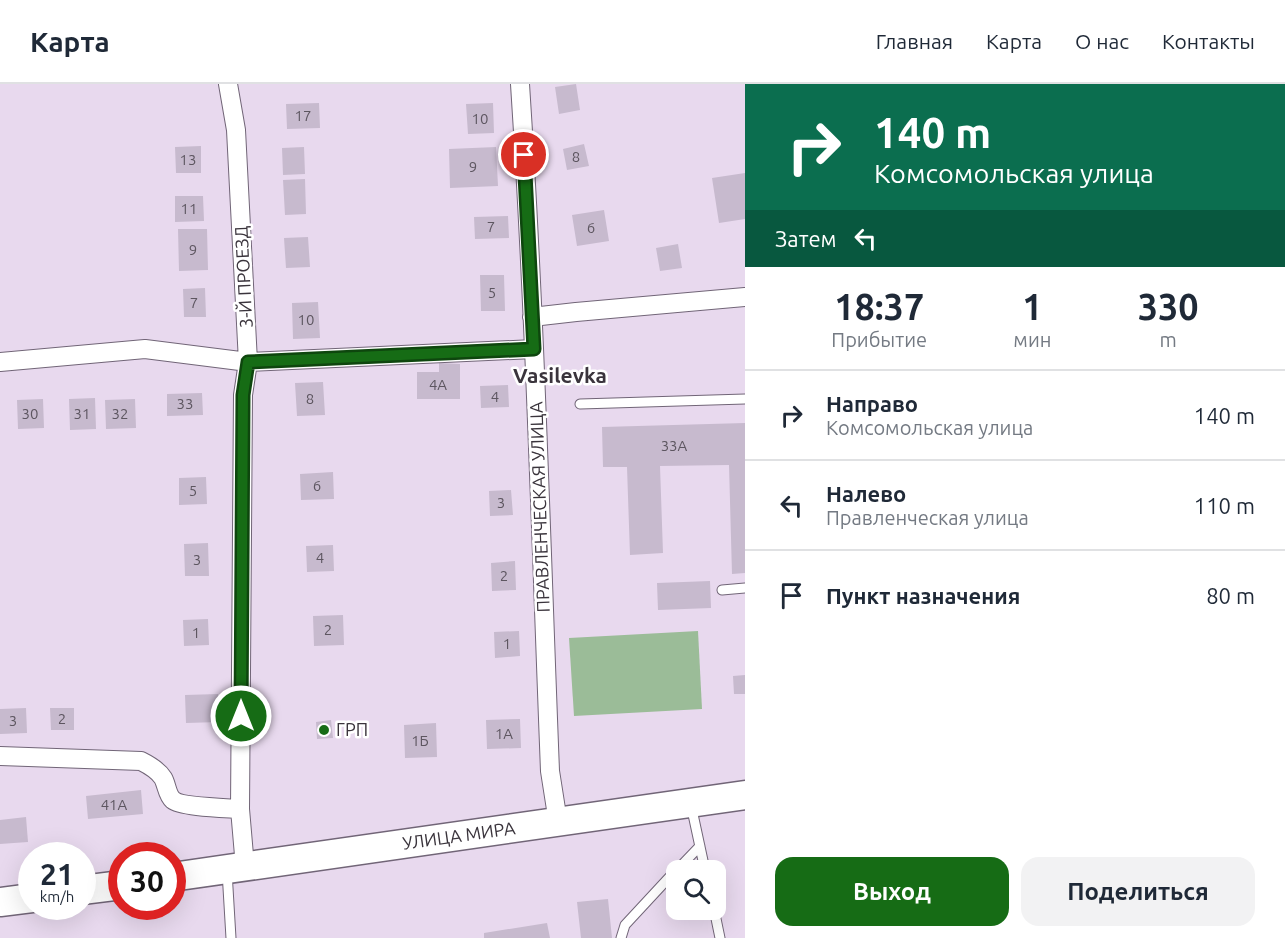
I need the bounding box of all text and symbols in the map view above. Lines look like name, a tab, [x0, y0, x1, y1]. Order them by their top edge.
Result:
text: Карта	[30, 26, 110, 57]
text: Главная	[876, 29, 953, 53]
text: Карта	[986, 29, 1042, 53]
text: О нас	[1075, 29, 1129, 53]
text: Контакты	[1162, 29, 1255, 53]
house number: 17	[295, 107, 311, 124]
icon: right	[775, 108, 853, 186]
text: 140 m	[874, 109, 991, 156]
house number: 10	[472, 110, 488, 127]
pin	[498, 129, 549, 180]
icon: arrive	[507, 138, 540, 171]
house number: 8	[572, 148, 580, 165]
house number: 13	[180, 151, 196, 168]
house number: 9	[469, 158, 477, 175]
text: Комсомольская улица	[874, 158, 1154, 188]
house number: 11	[181, 200, 197, 217]
house number: 7	[487, 218, 495, 235]
house number: 6	[587, 219, 595, 236]
icon: left	[849, 222, 882, 255]
street label: 3-Й ПРОЕЗД	[230, 225, 256, 329]
text: Затем	[775, 226, 837, 251]
house number: 9	[189, 241, 197, 258]
house number: 5	[488, 284, 496, 301]
text: 18:37	[834, 286, 924, 327]
text: 1	[1022, 286, 1043, 327]
text: 330	[1138, 286, 1199, 327]
house number: 7	[190, 294, 198, 311]
house number: 10	[298, 311, 314, 328]
text: Прибытие	[831, 328, 927, 351]
text: мин	[1013, 328, 1051, 351]
text: m	[1160, 328, 1177, 351]
district label: Vasilevka	[513, 363, 607, 387]
house number: 4А	[429, 376, 447, 393]
house number: 4	[491, 388, 499, 405]
house number: 8	[306, 390, 314, 407]
text: Направо	[826, 391, 918, 416]
house number: 33	[177, 395, 193, 412]
icon: right	[775, 399, 808, 432]
street label: ПРАВЛЕНЧЕСКАЯ УЛИЦА	[525, 401, 553, 613]
text: 140 m	[1194, 403, 1255, 428]
house number: 30	[22, 405, 38, 422]
house number: 31	[74, 405, 90, 422]
house number: 32	[112, 405, 128, 422]
text: Комсомольская улица	[826, 416, 1033, 439]
house number: 33А	[661, 437, 688, 454]
house number: 6	[313, 477, 321, 494]
text: Налево	[826, 481, 906, 506]
house number: 5	[189, 482, 197, 499]
icon: left	[775, 489, 808, 522]
text: 110 m	[1194, 493, 1255, 518]
house number: 3	[497, 494, 505, 511]
text: Правленческая улица	[826, 506, 1029, 529]
house number: 4	[316, 549, 324, 566]
house number: 3	[193, 551, 201, 568]
house number: 2	[500, 567, 508, 584]
icon: arrive	[775, 579, 808, 612]
text: Пункт назначения	[826, 583, 1020, 608]
text: 80 m	[1206, 583, 1255, 608]
house number: 2	[324, 621, 332, 638]
house number: 1	[192, 624, 200, 641]
house number: 1	[503, 635, 511, 652]
position arrow	[209, 684, 273, 748]
house number: 2	[58, 710, 66, 727]
house number: 3	[9, 712, 17, 729]
place label: ГРП	[336, 719, 368, 739]
marker: ГРП	[317, 723, 331, 737]
house number: 1А	[495, 725, 513, 742]
house number: 1Б	[411, 732, 429, 749]
house number: 41А	[101, 796, 128, 813]
street label: УЛИЦА МИРА	[401, 817, 517, 853]
speed limit sign: 30	[108, 842, 186, 920]
text: 21	[40, 857, 74, 891]
button: Выход	[775, 857, 1009, 926]
button: Поделиться	[1021, 857, 1255, 926]
map controls	[666, 860, 726, 920]
button: search	[666, 860, 726, 920]
text: km/h	[40, 888, 74, 905]

